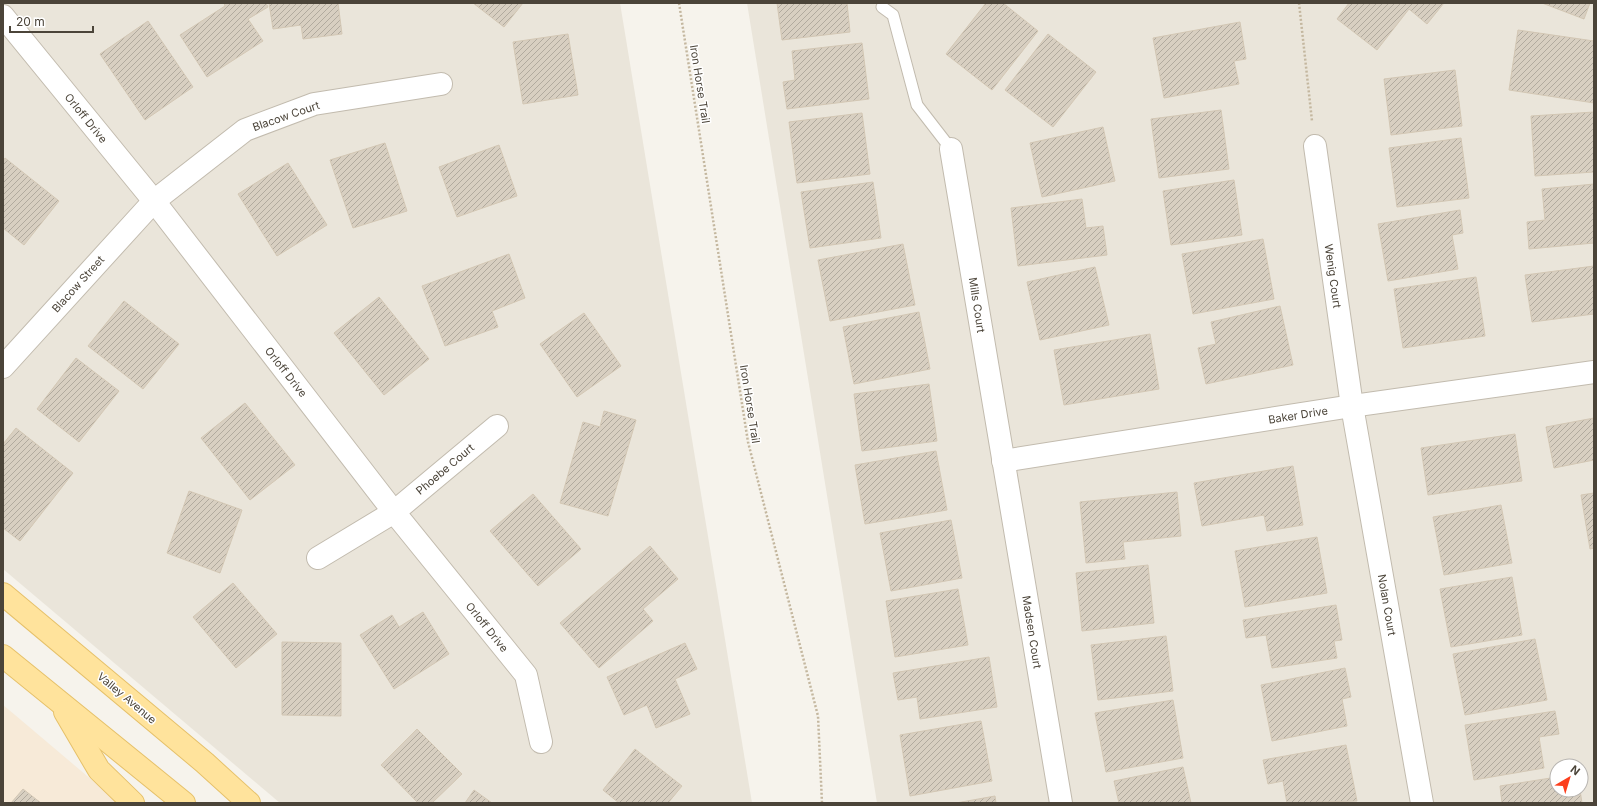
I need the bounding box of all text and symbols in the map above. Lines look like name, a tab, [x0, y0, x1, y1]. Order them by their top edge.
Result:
scale bar	[10, 8, 93, 34]
text: 20 m	[16, 14, 45, 29]
street label: Iron Horse Trail	[687, 44, 713, 124]
street label: Orloff Drive	[62, 90, 110, 146]
street label: Blacow Court	[251, 98, 322, 134]
street label: Wenig Court	[1322, 243, 1344, 309]
street label: Blacow Street	[49, 252, 108, 315]
street label: Mills Court	[966, 276, 988, 334]
street label: Orloff Drive	[262, 344, 310, 400]
street label: Iron Horse Trail	[737, 364, 763, 444]
street label: Baker Drive	[1267, 403, 1329, 427]
street label: Phoebe Court	[413, 440, 477, 497]
street label: Nolan Court	[1375, 573, 1399, 637]
street label: Madsen Court	[1019, 594, 1045, 670]
street label: Orloff Drive	[463, 599, 511, 655]
street label: Valley Avenue	[95, 669, 159, 727]
north arrow	[1549, 758, 1589, 798]
text: N	[1568, 762, 1583, 778]

